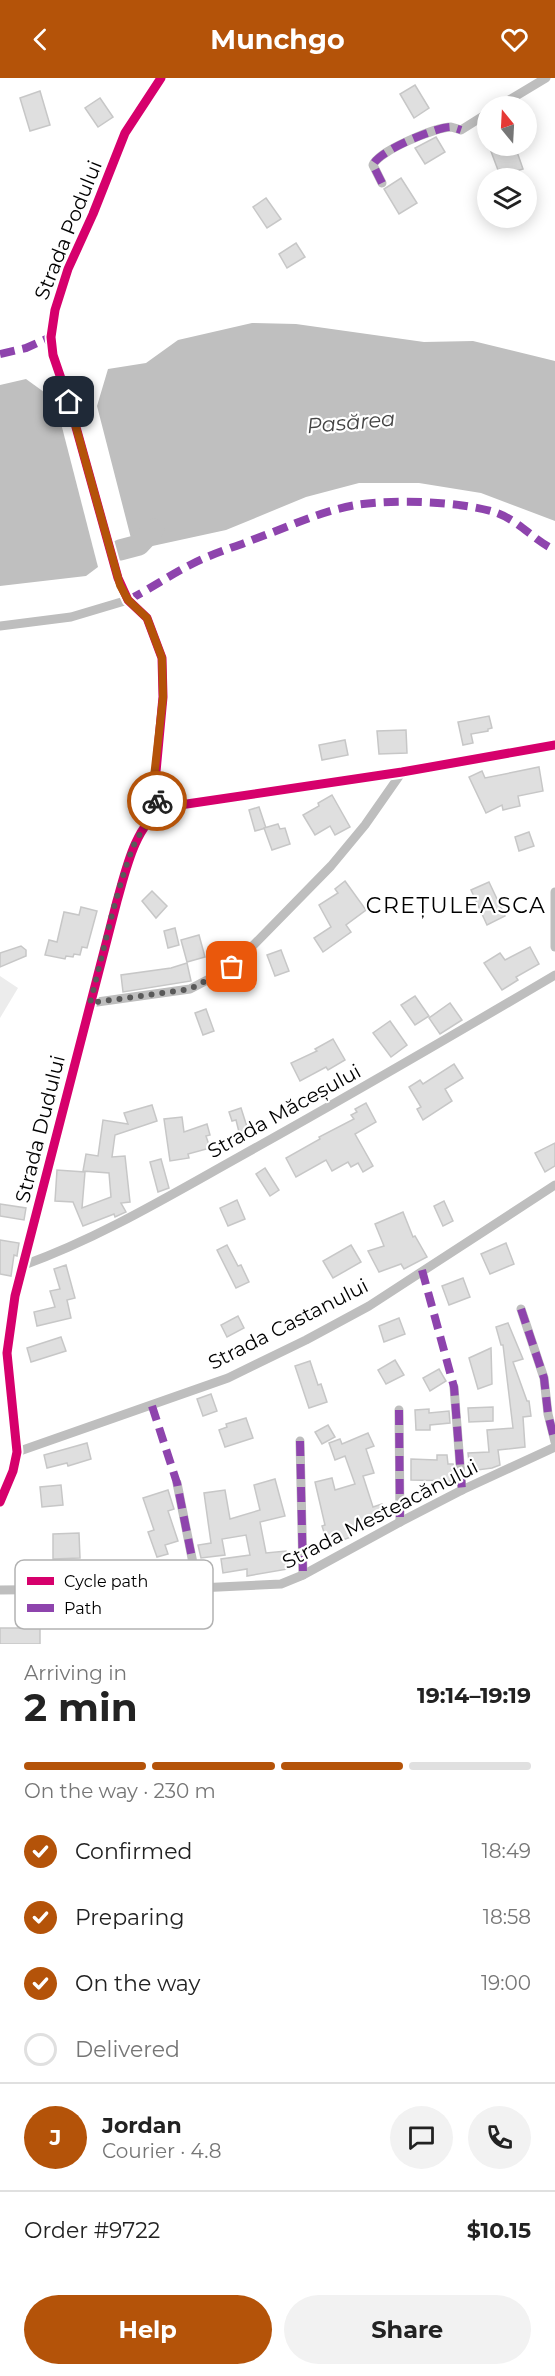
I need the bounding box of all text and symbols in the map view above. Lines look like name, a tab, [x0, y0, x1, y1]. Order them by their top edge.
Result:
icon: back	[24, 23, 57, 56]
text: Munchgo	[210, 23, 345, 56]
icon: heart	[498, 23, 531, 56]
north arrow	[477, 96, 537, 156]
map controls	[477, 96, 537, 228]
street label: Strada Podului	[29, 157, 107, 303]
button: layers	[477, 168, 537, 228]
pin	[43, 376, 94, 427]
icon: home	[52, 385, 85, 418]
water label: Pasărea	[306, 406, 396, 438]
courier	[127, 771, 187, 831]
icon: bike	[141, 785, 174, 818]
district label: CREȚULEASCA	[366, 892, 546, 919]
pin	[206, 941, 257, 992]
icon: bag	[215, 950, 248, 983]
street label: Strada Dudului	[10, 1053, 70, 1205]
street label: Strada Măceșului	[203, 1059, 365, 1164]
street label: Strada Castanului	[204, 1273, 372, 1375]
street label: Strada Mesteacănului	[278, 1454, 482, 1574]
legend	[15, 1560, 213, 1629]
text: Cycle path	[64, 1572, 148, 1591]
text: Path	[64, 1599, 102, 1618]
text: Arriving in	[24, 1661, 127, 1685]
text: 19:14–19:19	[417, 1682, 531, 1709]
text: 2 min	[24, 1683, 138, 1731]
text: On the way · 230 m	[24, 1779, 216, 1803]
icon: check	[24, 1835, 57, 1868]
text: Confirmed	[75, 1838, 192, 1865]
text: 18:49	[482, 1839, 531, 1863]
icon: check	[24, 1901, 57, 1934]
text: Preparing	[75, 1904, 184, 1931]
text: 18:58	[483, 1905, 531, 1929]
icon: check	[24, 1967, 57, 2000]
text: On the way	[75, 1970, 200, 1997]
text: 19:00	[481, 1971, 531, 1995]
text: Delivered	[75, 2036, 180, 2063]
button: chat	[390, 2106, 453, 2169]
button: phone	[468, 2106, 531, 2169]
text: Jordan	[102, 2112, 182, 2139]
text: J	[50, 2124, 61, 2151]
text: Courier · 4.8	[102, 2139, 221, 2163]
text: Order #9722	[24, 2217, 160, 2244]
text: $10.15	[467, 2217, 531, 2244]
button: Help	[24, 2295, 272, 2364]
button: Share	[284, 2295, 531, 2364]

